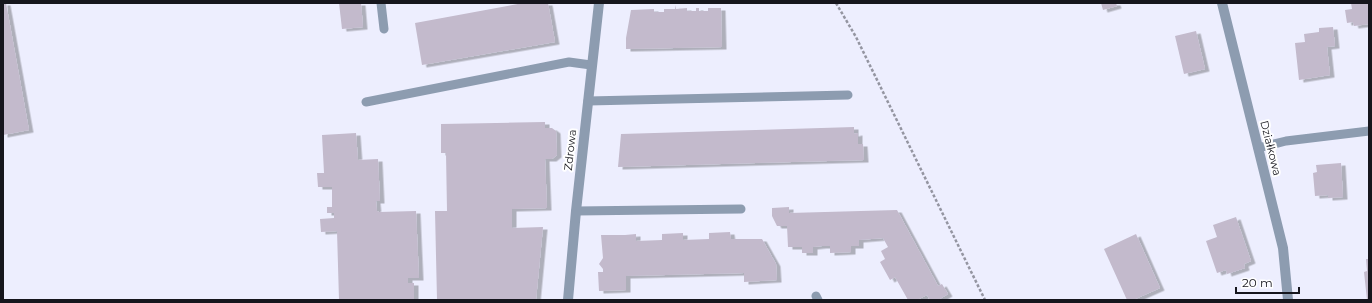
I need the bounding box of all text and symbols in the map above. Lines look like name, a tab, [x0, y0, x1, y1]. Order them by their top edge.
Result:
street label: Działkowa	[1257, 119, 1285, 177]
street label: Zdrowa	[561, 129, 579, 171]
scale bar	[1236, 269, 1299, 295]
text: 20 m	[1242, 275, 1273, 290]

